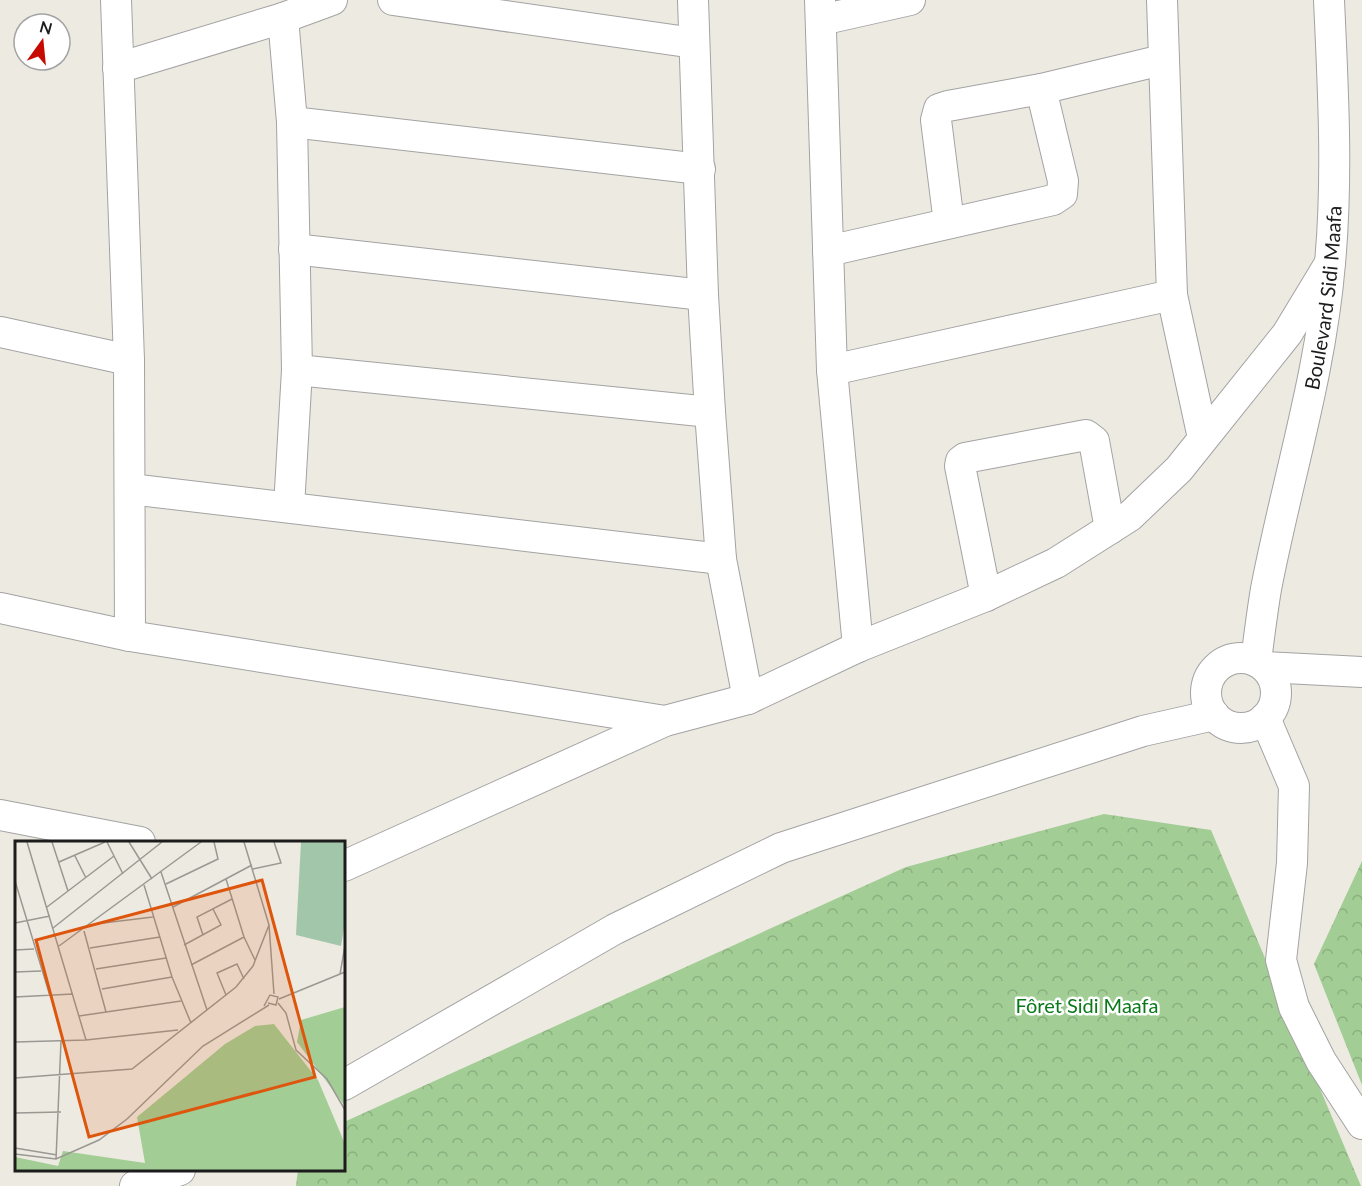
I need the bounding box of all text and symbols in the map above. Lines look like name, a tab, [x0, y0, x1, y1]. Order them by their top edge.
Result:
north arrow	[12, 12, 72, 72]
text: N	[38, 16, 54, 38]
street label: Boulevard Sidi Maafa	[1299, 205, 1346, 392]
inset map	[15, 841, 345, 1171]
park label: Fôret Sidi Maafa	[1016, 993, 1159, 1017]

